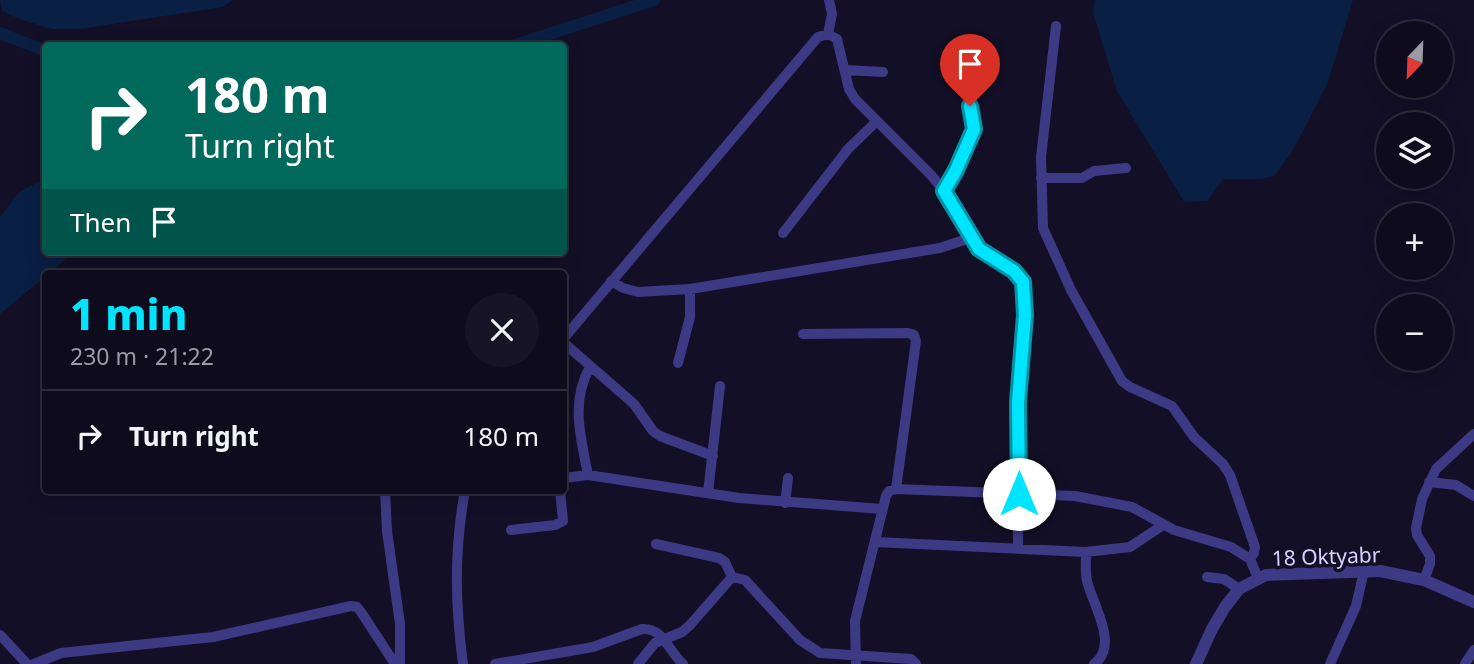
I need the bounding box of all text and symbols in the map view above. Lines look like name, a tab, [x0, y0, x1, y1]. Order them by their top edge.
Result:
north arrow	[1376, 21, 1452, 98]
map controls	[1376, 21, 1453, 371]
pin	[940, 34, 1000, 106]
icon: arrive	[951, 45, 989, 83]
text: 180 m	[185, 61, 330, 127]
icon: right	[70, 70, 161, 161]
button: layers	[1376, 112, 1453, 189]
text: Turn right	[185, 124, 335, 167]
icon: arrive	[145, 203, 183, 241]
button: +	[1376, 203, 1453, 280]
text: Then	[70, 204, 131, 240]
text: 1 min	[70, 285, 187, 342]
button: close	[465, 293, 539, 367]
button: −	[1376, 294, 1453, 371]
text: 230 m · 21:22	[70, 340, 214, 372]
icon: right	[70, 417, 108, 455]
text: Turn right	[129, 418, 259, 454]
text: 180 m	[463, 418, 539, 454]
position arrow	[982, 457, 1056, 531]
street label: 18 Oktyabr	[1271, 540, 1381, 572]

